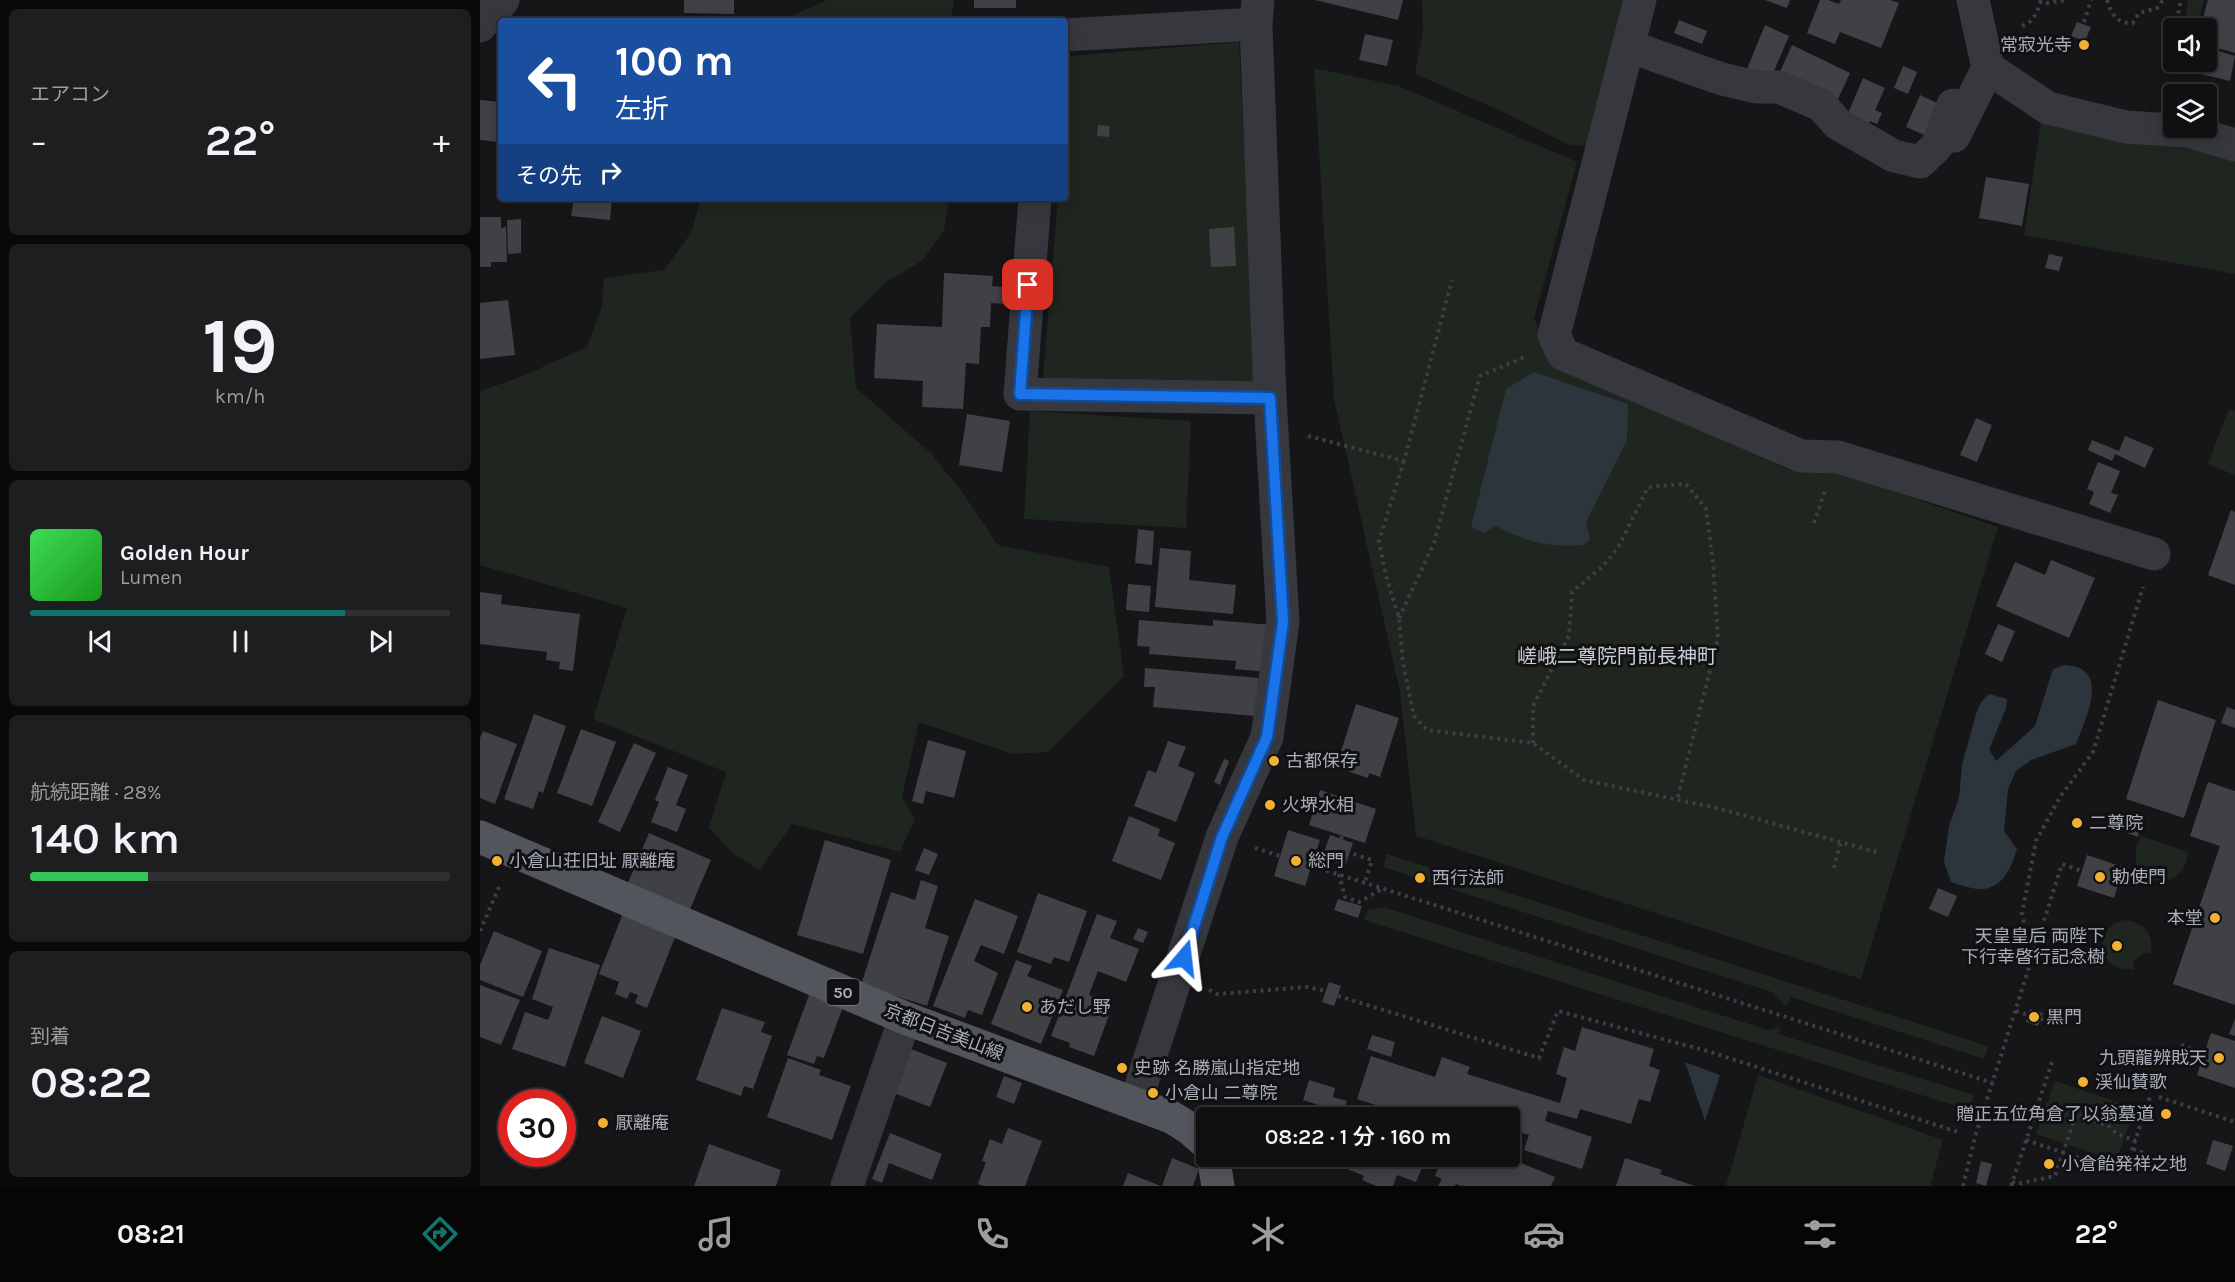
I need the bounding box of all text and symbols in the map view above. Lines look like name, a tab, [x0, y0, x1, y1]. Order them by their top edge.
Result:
map controls	[2163, 18, 2217, 138]
button: sound	[2163, 18, 2217, 72]
place label: 常寂光寺	[2000, 34, 2072, 56]
text: 100 m	[615, 36, 734, 86]
marker: 常寂光寺	[2077, 38, 2091, 52]
icon: left	[516, 42, 594, 120]
text: エアコン	[30, 83, 110, 106]
button: layers	[2163, 84, 2217, 138]
text: 左折	[615, 93, 669, 125]
text: 22°	[205, 114, 275, 166]
text: −	[30, 122, 47, 160]
text: +	[433, 122, 450, 160]
icon: right	[594, 156, 627, 189]
text: その先	[516, 163, 582, 189]
pin	[1002, 259, 1053, 310]
icon: arrive	[1011, 268, 1044, 301]
text: 19	[202, 300, 278, 392]
text: km/h	[215, 385, 265, 408]
text: Golden Hour	[120, 540, 249, 566]
text: Lumen	[120, 566, 183, 589]
icon: previous	[84, 625, 117, 658]
icon: pause	[224, 625, 257, 658]
icon: next	[364, 625, 397, 658]
district label: 嵯峨二尊院門前長神町	[1517, 645, 1717, 668]
place label: 古都保存	[1286, 750, 1358, 772]
marker: 古都保存	[1267, 754, 1281, 768]
text: 航続距離 · 28%	[30, 781, 161, 804]
place label: 火堺水相	[1282, 794, 1354, 816]
marker: 火堺水相	[1263, 798, 1277, 812]
text: 140 km	[30, 812, 180, 864]
place label: 二尊院	[2089, 812, 2143, 834]
marker: 二尊院	[2070, 816, 2084, 830]
place label: 小倉山荘旧址 厭離庵	[509, 850, 675, 872]
place label: 総門	[1308, 850, 1344, 872]
marker: 小倉山荘旧址 厭離庵	[490, 854, 504, 868]
marker: 総門	[1289, 854, 1303, 868]
place label: 勅使門	[2111, 866, 2166, 888]
place label: 西行法師	[1432, 867, 1504, 889]
marker: 勅使門	[2093, 870, 2107, 884]
marker: 西行法師	[1413, 871, 1427, 885]
place label: 本堂	[2167, 907, 2203, 929]
marker: 本堂	[2208, 911, 2222, 925]
place label: 天皇皇后 両陛下 下行幸晵行記念樹	[1961, 925, 2105, 968]
position arrow	[1152, 926, 1216, 990]
marker: 天皇皇后 両陛下 下行幸晵行記念樹	[2110, 939, 2124, 953]
road number: 50	[826, 979, 860, 1005]
place label: あだし野	[1039, 996, 1111, 1018]
street label: 京都日吉美山線	[881, 999, 1007, 1065]
marker: あだし野	[1020, 1000, 1034, 1014]
place label: 黒門	[2046, 1006, 2082, 1028]
marker: 黒門	[2027, 1010, 2041, 1024]
text: 到着	[30, 1025, 70, 1048]
place label: 九頭龍辨戝天	[2099, 1047, 2207, 1069]
marker: 九頭龍辨戝天	[2212, 1051, 2226, 1065]
text: 08:22	[30, 1056, 152, 1108]
place label: 史跡 名勝嵐山指定地	[1134, 1057, 1300, 1079]
marker: 史跡 名勝嵐山指定地	[1115, 1061, 1129, 1075]
place label: 渓仙賛歌	[2095, 1071, 2167, 1093]
marker: 渓仙賛歌	[2076, 1075, 2090, 1089]
place label: 小倉山 二尊院	[1165, 1082, 1277, 1104]
marker: 小倉山 二尊院	[1146, 1086, 1160, 1100]
speed limit sign: 30	[498, 1089, 576, 1167]
place label: 贈正五位角倉了以翁墓道	[1956, 1103, 2154, 1125]
marker: 贈正五位角倉了以翁墓道	[2159, 1107, 2173, 1121]
place label: 厭離庵	[615, 1112, 669, 1134]
marker: 厭離庵	[596, 1116, 610, 1130]
text: 08:22 · 1 分 · 160 m	[1265, 1124, 1451, 1150]
place label: 小倉飴発祥之地	[2061, 1153, 2187, 1175]
marker: 小倉飴発祥之地	[2042, 1157, 2056, 1171]
icon: directions	[419, 1213, 461, 1255]
icon: music	[695, 1213, 737, 1255]
icon: phone	[971, 1213, 1013, 1255]
icon: climate	[1247, 1213, 1289, 1255]
icon: car	[1523, 1213, 1565, 1255]
icon: filters	[1799, 1213, 1841, 1255]
text: 08:21	[117, 1218, 185, 1250]
text: 22°	[2075, 1218, 2118, 1250]

